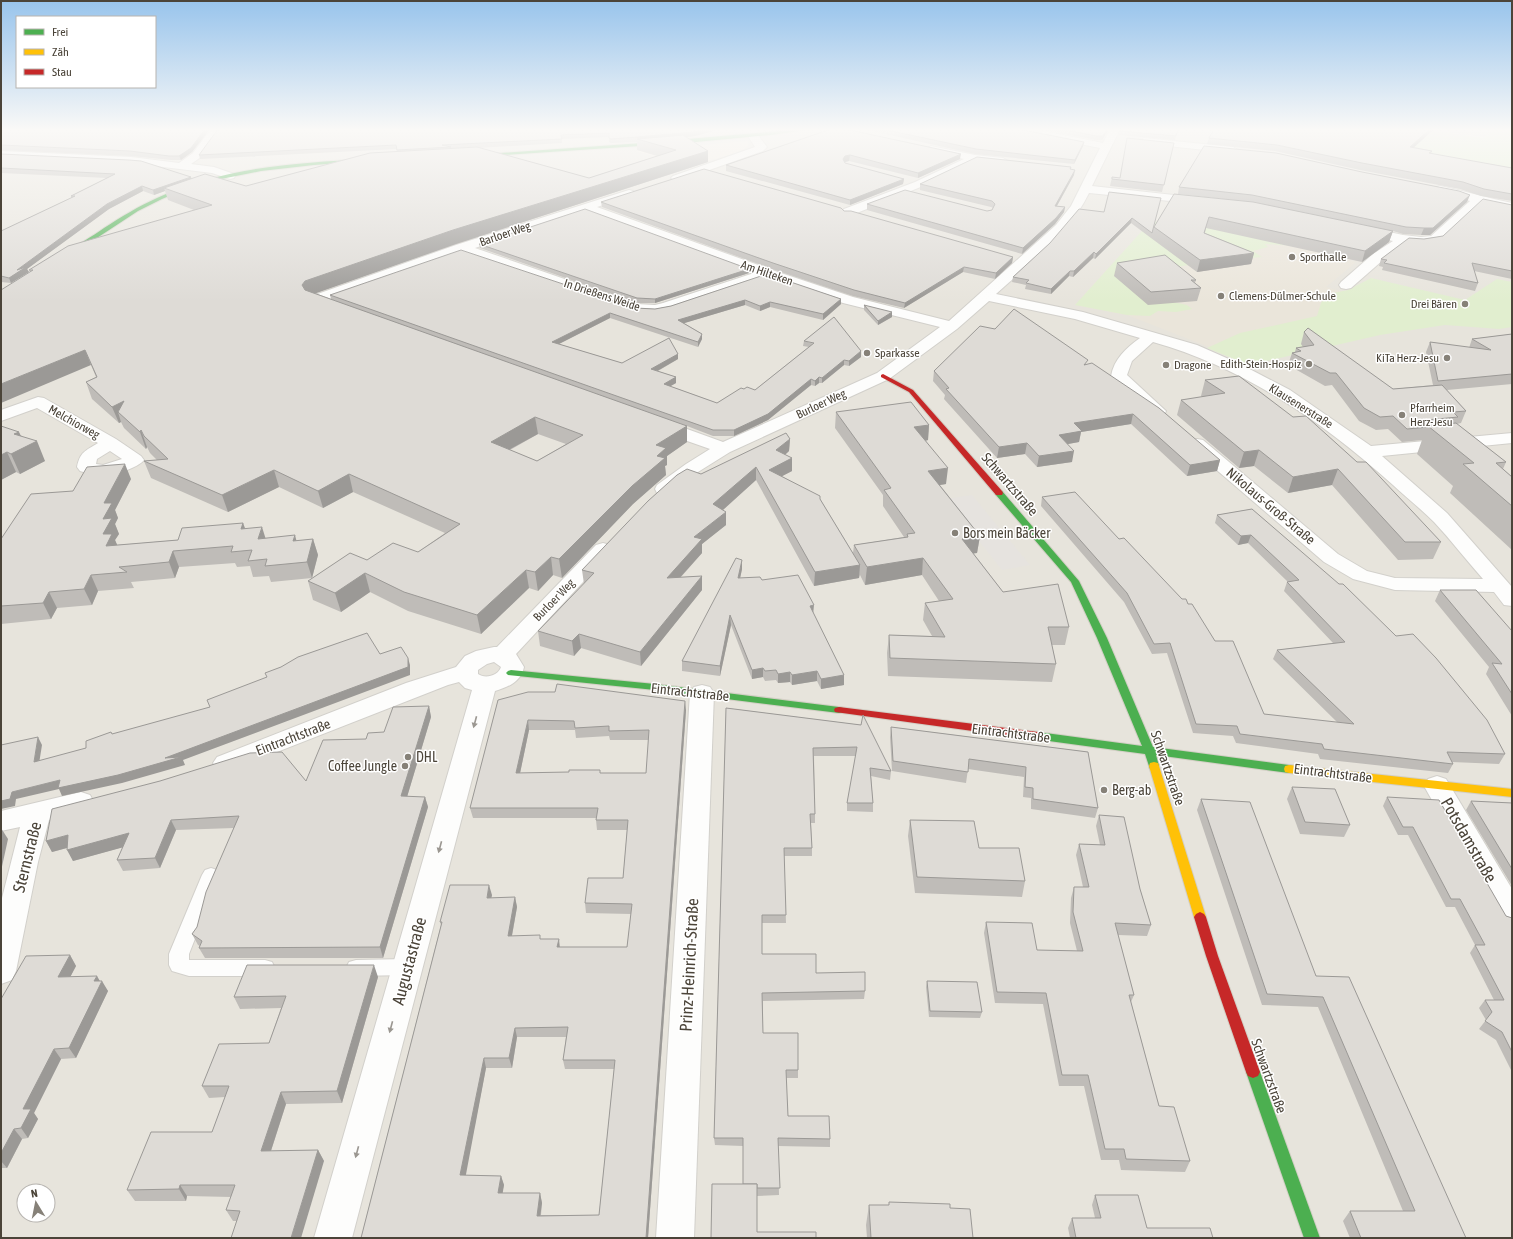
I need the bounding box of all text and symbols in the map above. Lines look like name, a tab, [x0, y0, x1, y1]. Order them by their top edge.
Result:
legend	[16, 16, 156, 88]
text: Frei	[52, 25, 68, 39]
text: Zäh	[52, 45, 69, 59]
text: Stau	[52, 65, 72, 79]
street label: Barloer Weg	[478, 218, 533, 249]
place label: Sporthalle	[1300, 250, 1346, 264]
marker: Sporthalle	[1287, 252, 1297, 262]
street label: Am Hilteken	[739, 258, 795, 288]
street label: In Drießens Weide	[562, 276, 642, 314]
place label: Clemens-Dülmer-Schule	[1229, 289, 1336, 303]
marker: Clemens-Dülmer-Schule	[1216, 291, 1226, 301]
place label: Drei Bären	[1411, 297, 1457, 311]
marker: Drei Bären	[1460, 299, 1470, 309]
place label: Sparkasse	[875, 346, 920, 360]
marker: Sparkasse	[862, 348, 872, 358]
place label: KiTa Herz-Jesu	[1376, 351, 1439, 365]
marker: KiTa Herz-Jesu	[1442, 353, 1452, 363]
place label: Edith-Stein-Hospiz	[1220, 357, 1302, 371]
place label: Dragone	[1174, 358, 1211, 372]
marker: Edith-Stein-Hospiz	[1304, 359, 1314, 369]
marker: Dragone	[1161, 360, 1171, 370]
street label: Klausenerstraße	[1267, 381, 1335, 431]
street label: Burloer Weg	[794, 386, 849, 422]
place label: Pfarrheim Herz-Jesu	[1410, 401, 1455, 429]
street label: Melchiorweg	[46, 402, 103, 442]
marker: Pfarrheim Herz-Jesu	[1397, 410, 1407, 420]
street label: Schwartzstraße	[978, 449, 1042, 519]
street label: Nikolaus-Groß-Straße	[1223, 464, 1319, 548]
place label: Bors mein Bäcker	[963, 525, 1051, 541]
marker: Bors mein Bäcker	[950, 528, 960, 538]
street label: Burloer Weg	[530, 575, 578, 624]
street label: Eintrachtstraße	[650, 680, 730, 704]
street label: Eintrachtstraße	[253, 715, 333, 759]
one-way arrow	[472, 716, 478, 728]
street label: Eintrachtstraße	[971, 720, 1051, 746]
street label: Schwartzstraße	[1148, 729, 1188, 807]
place label: DHL	[416, 749, 438, 765]
marker: DHL	[403, 752, 413, 762]
place label: Coffee Jungle	[328, 758, 397, 774]
street label: Eintrachtstraße	[1293, 760, 1373, 786]
marker: Coffee Jungle	[400, 761, 410, 771]
place label: Berg-ab	[1112, 782, 1152, 798]
marker: Berg-ab	[1099, 785, 1109, 795]
street label: Potsdamstraße	[1437, 794, 1501, 886]
street label: Sternstraße	[9, 819, 45, 894]
one-way arrow	[437, 842, 443, 854]
street label: Prinz-Heinrich-Straße	[676, 897, 702, 1032]
street label: Augustastraße	[388, 915, 430, 1007]
one-way arrow	[388, 1021, 394, 1033]
street label: Schwartzstraße	[1248, 1037, 1290, 1115]
one-way arrow	[354, 1146, 360, 1158]
north arrow	[16, 1183, 56, 1223]
text: N	[30, 1187, 39, 1200]

